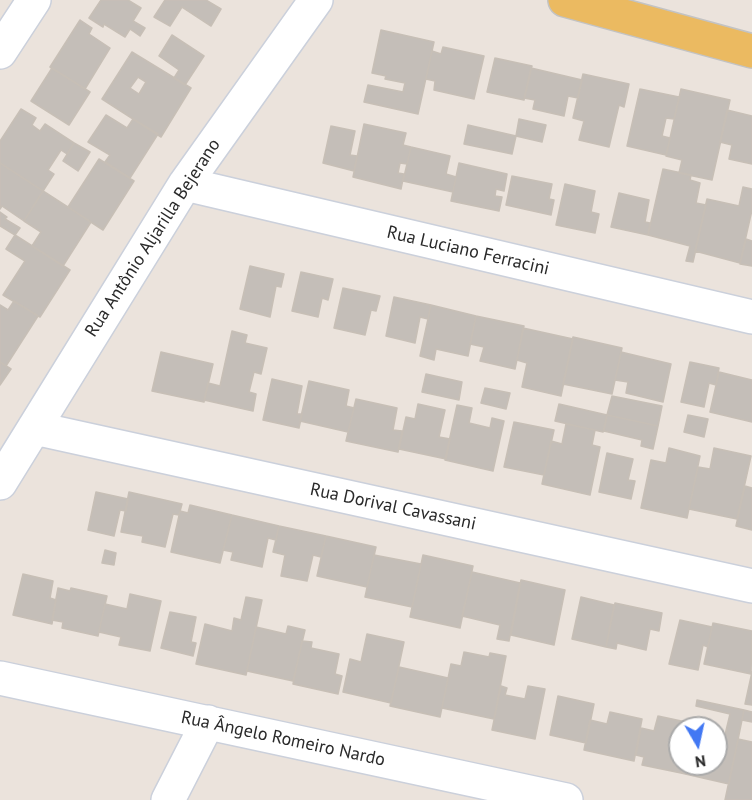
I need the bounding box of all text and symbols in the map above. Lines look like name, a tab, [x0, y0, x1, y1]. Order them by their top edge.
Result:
street label: Rua Antônio Aljarilla Bejerano	[81, 135, 225, 341]
street label: Rua Luciano Ferracini	[385, 222, 551, 280]
street label: Rua Dorival Cavassani	[308, 479, 478, 535]
street label: Rua Ângelo Romeiro Nardo	[179, 707, 387, 771]
north arrow	[668, 716, 728, 776]
text: N	[694, 751, 707, 773]

